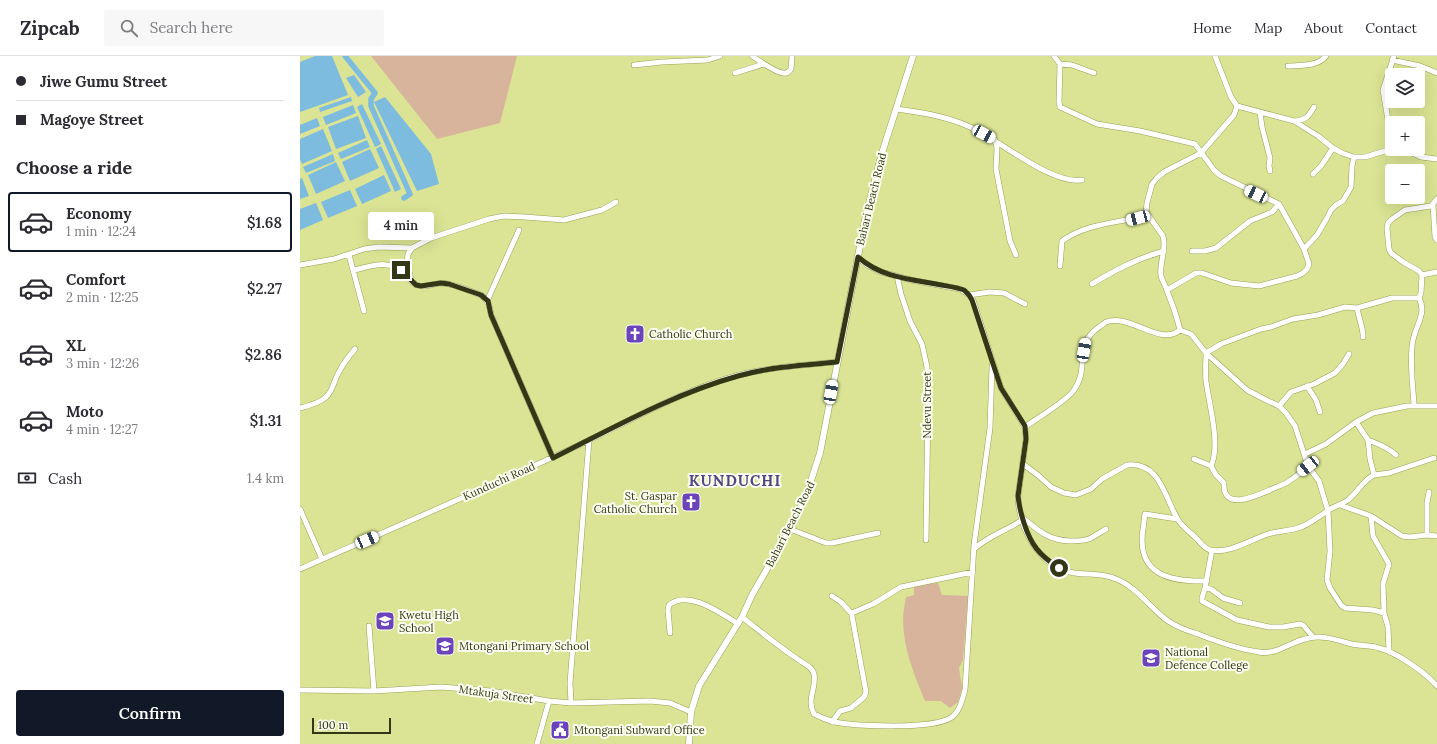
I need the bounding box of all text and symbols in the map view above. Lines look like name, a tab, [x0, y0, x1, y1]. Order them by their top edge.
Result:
search box	[104, 10, 384, 46]
text: Zipcab	[20, 16, 80, 40]
icon: search	[118, 17, 140, 39]
text: Search here	[150, 18, 233, 37]
text: Home	[1193, 19, 1232, 37]
text: Map	[1254, 19, 1282, 37]
text: About	[1304, 19, 1343, 37]
text: Contact	[1365, 19, 1417, 37]
map controls	[1385, 68, 1425, 204]
button: layers	[1385, 68, 1425, 108]
text: Jiwe Gumu Street	[40, 72, 167, 91]
text: Magoye Street	[40, 110, 144, 129]
button: +	[1385, 116, 1425, 156]
car	[971, 123, 997, 145]
street label: Bahari Beach Road	[853, 151, 889, 247]
text: Choose a ride	[16, 156, 132, 179]
button: −	[1385, 164, 1425, 204]
car	[1243, 183, 1269, 205]
icon: car	[18, 204, 54, 240]
text: Economy	[66, 204, 131, 223]
car	[1125, 209, 1151, 227]
callout: 4 min	[368, 212, 434, 240]
text: $1.68	[247, 213, 282, 232]
text: 4 min	[384, 217, 418, 234]
text: 1 min · 12:24	[66, 223, 136, 240]
route end	[392, 261, 410, 279]
icon: car	[18, 270, 54, 306]
text: Comfort	[66, 270, 126, 289]
text: $2.27	[247, 279, 282, 298]
text: 2 min · 12:25	[66, 289, 139, 306]
church icon: Catholic Church	[624, 323, 646, 345]
place label: Catholic Church	[649, 327, 733, 341]
icon: car	[18, 336, 54, 372]
text: XL	[66, 336, 86, 355]
car	[1076, 337, 1092, 363]
text: $2.86	[245, 345, 282, 364]
text: 3 min · 12:26	[66, 355, 139, 372]
street label: Ndevu Street	[920, 371, 934, 438]
car	[823, 379, 839, 405]
icon: car	[18, 402, 54, 438]
text: Moto	[66, 402, 103, 421]
text: $1.31	[250, 411, 282, 430]
text: 4 min · 12:27	[66, 421, 138, 438]
car	[1295, 454, 1321, 478]
street label: Kunduchi Road	[461, 459, 538, 503]
icon: cash	[16, 467, 38, 489]
text: Cash	[48, 469, 82, 488]
text: 1.4 km	[247, 470, 284, 487]
district label: KUNDUCHI	[689, 471, 781, 490]
street label: Bahari Beach Road	[762, 478, 818, 569]
place label: St. Gaspar Catholic Church	[594, 489, 677, 516]
church icon: St. Gaspar Catholic Church	[680, 491, 702, 513]
car	[354, 530, 380, 550]
route start	[1050, 559, 1068, 577]
place label: Kwetu High School	[399, 608, 459, 635]
school or university icon: Kwetu High School	[374, 610, 396, 632]
school or university icon: Mtongani Primary School	[434, 635, 456, 657]
place label: Mtongani Primary School	[459, 639, 589, 653]
place label: National Defence College	[1165, 645, 1248, 672]
school or university icon: National Defence College	[1140, 647, 1162, 669]
street label: Mtakuja Street	[458, 682, 535, 706]
button: Confirm	[16, 690, 284, 736]
scale bar	[312, 716, 391, 735]
text: 100 m	[318, 718, 348, 732]
public building icon: Mtongani Subward Office	[549, 719, 571, 741]
place label: Mtongani Subward Office	[574, 723, 705, 737]

